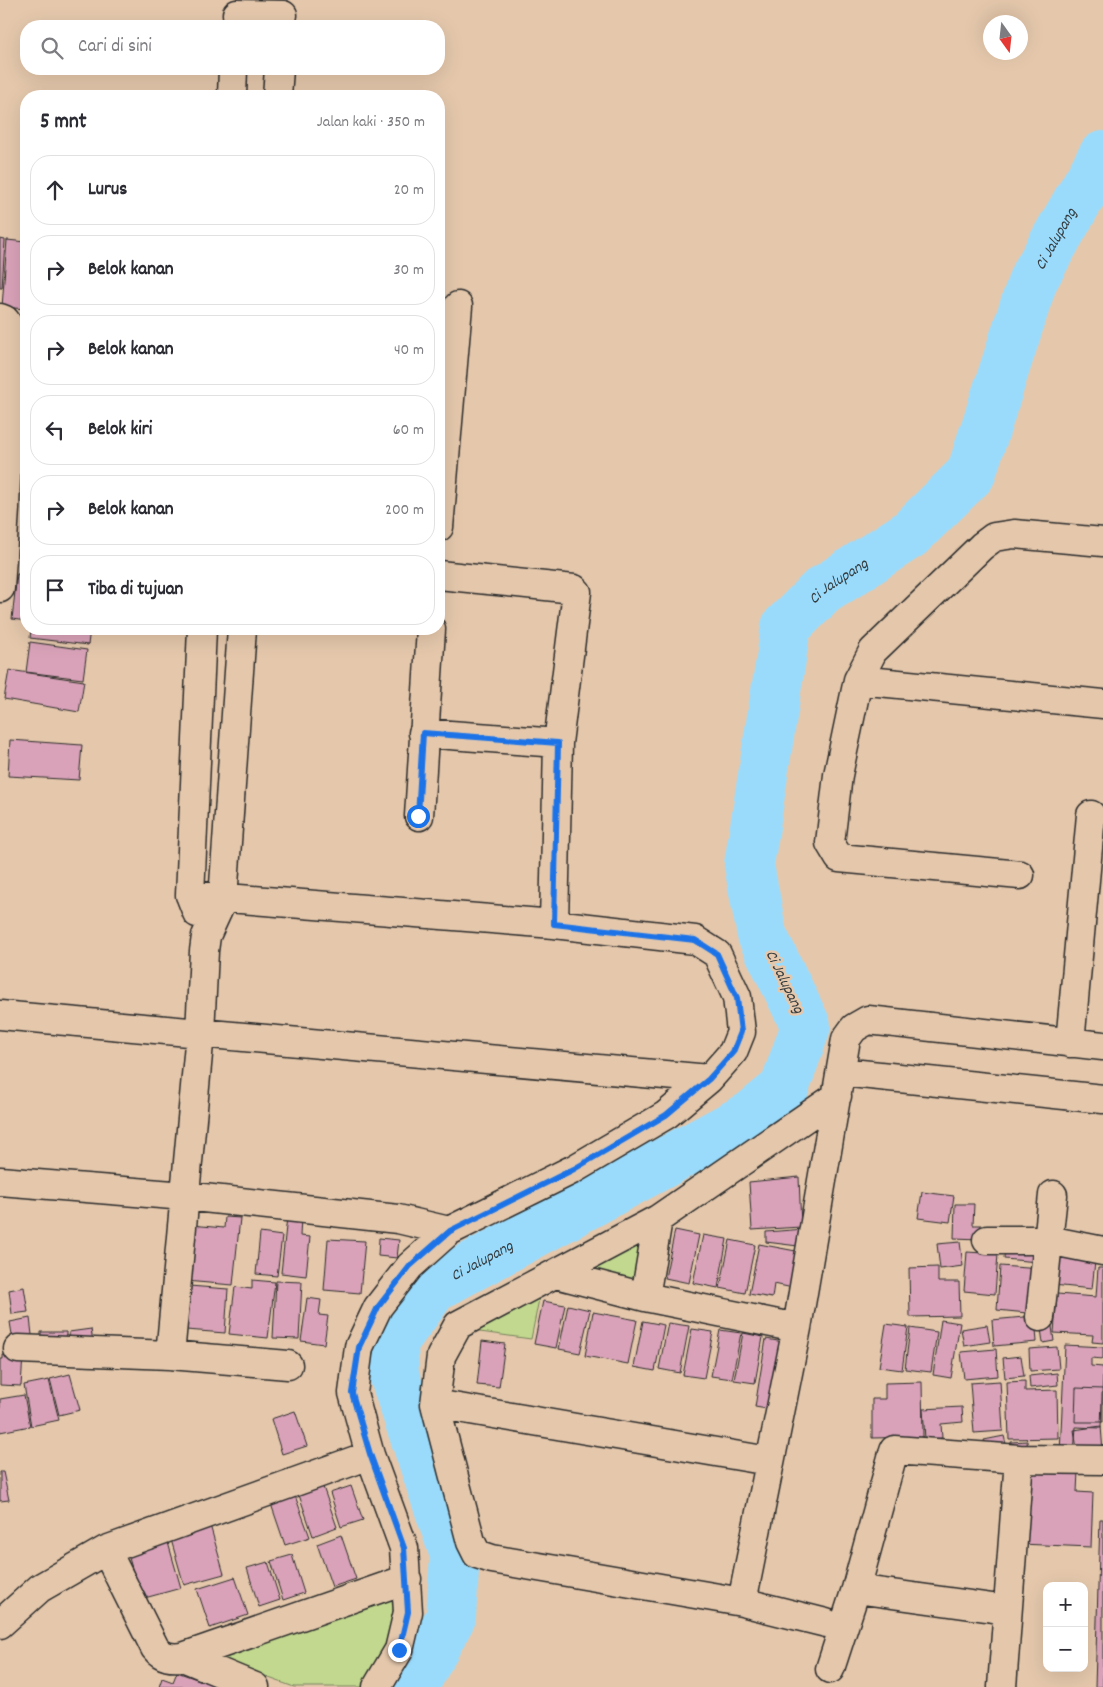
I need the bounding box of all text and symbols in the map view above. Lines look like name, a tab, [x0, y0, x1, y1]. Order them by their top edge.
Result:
north arrow	[983, 15, 1028, 60]
search box	[20, 20, 445, 75]
icon: search	[38, 34, 66, 62]
text: Cari di sini	[78, 34, 152, 61]
text: 5 mnt	[40, 108, 86, 138]
text: Jalan kaki · 350 m	[317, 111, 425, 134]
icon: ahead	[41, 176, 69, 204]
text: Lurus	[88, 177, 127, 204]
text: 20 m	[394, 179, 424, 202]
water label: Ci Jalupang	[1029, 203, 1083, 274]
icon: right	[41, 256, 69, 284]
text: Belok kanan	[88, 257, 174, 284]
text: 30 m	[394, 259, 424, 282]
icon: right	[41, 336, 69, 364]
text: Belok kanan	[88, 337, 174, 364]
text: 40 m	[394, 339, 424, 362]
icon: left	[41, 416, 69, 444]
text: Belok kiri	[88, 417, 152, 444]
text: 60 m	[393, 419, 424, 442]
icon: right	[41, 496, 69, 524]
text: Belok kanan	[88, 497, 174, 524]
text: 200 m	[385, 499, 424, 522]
water label: Ci Jalupang	[803, 552, 873, 610]
icon: arrive	[41, 576, 69, 604]
text: Tiba di tujuan	[88, 577, 183, 604]
route start	[407, 805, 430, 828]
water label: Ci Jalupang	[759, 946, 810, 1018]
water label: Ci Jalupang	[447, 1234, 518, 1287]
map controls	[1043, 1582, 1088, 1672]
button: +	[1043, 1582, 1088, 1627]
button: −	[1043, 1627, 1088, 1672]
route end	[388, 1639, 411, 1662]

